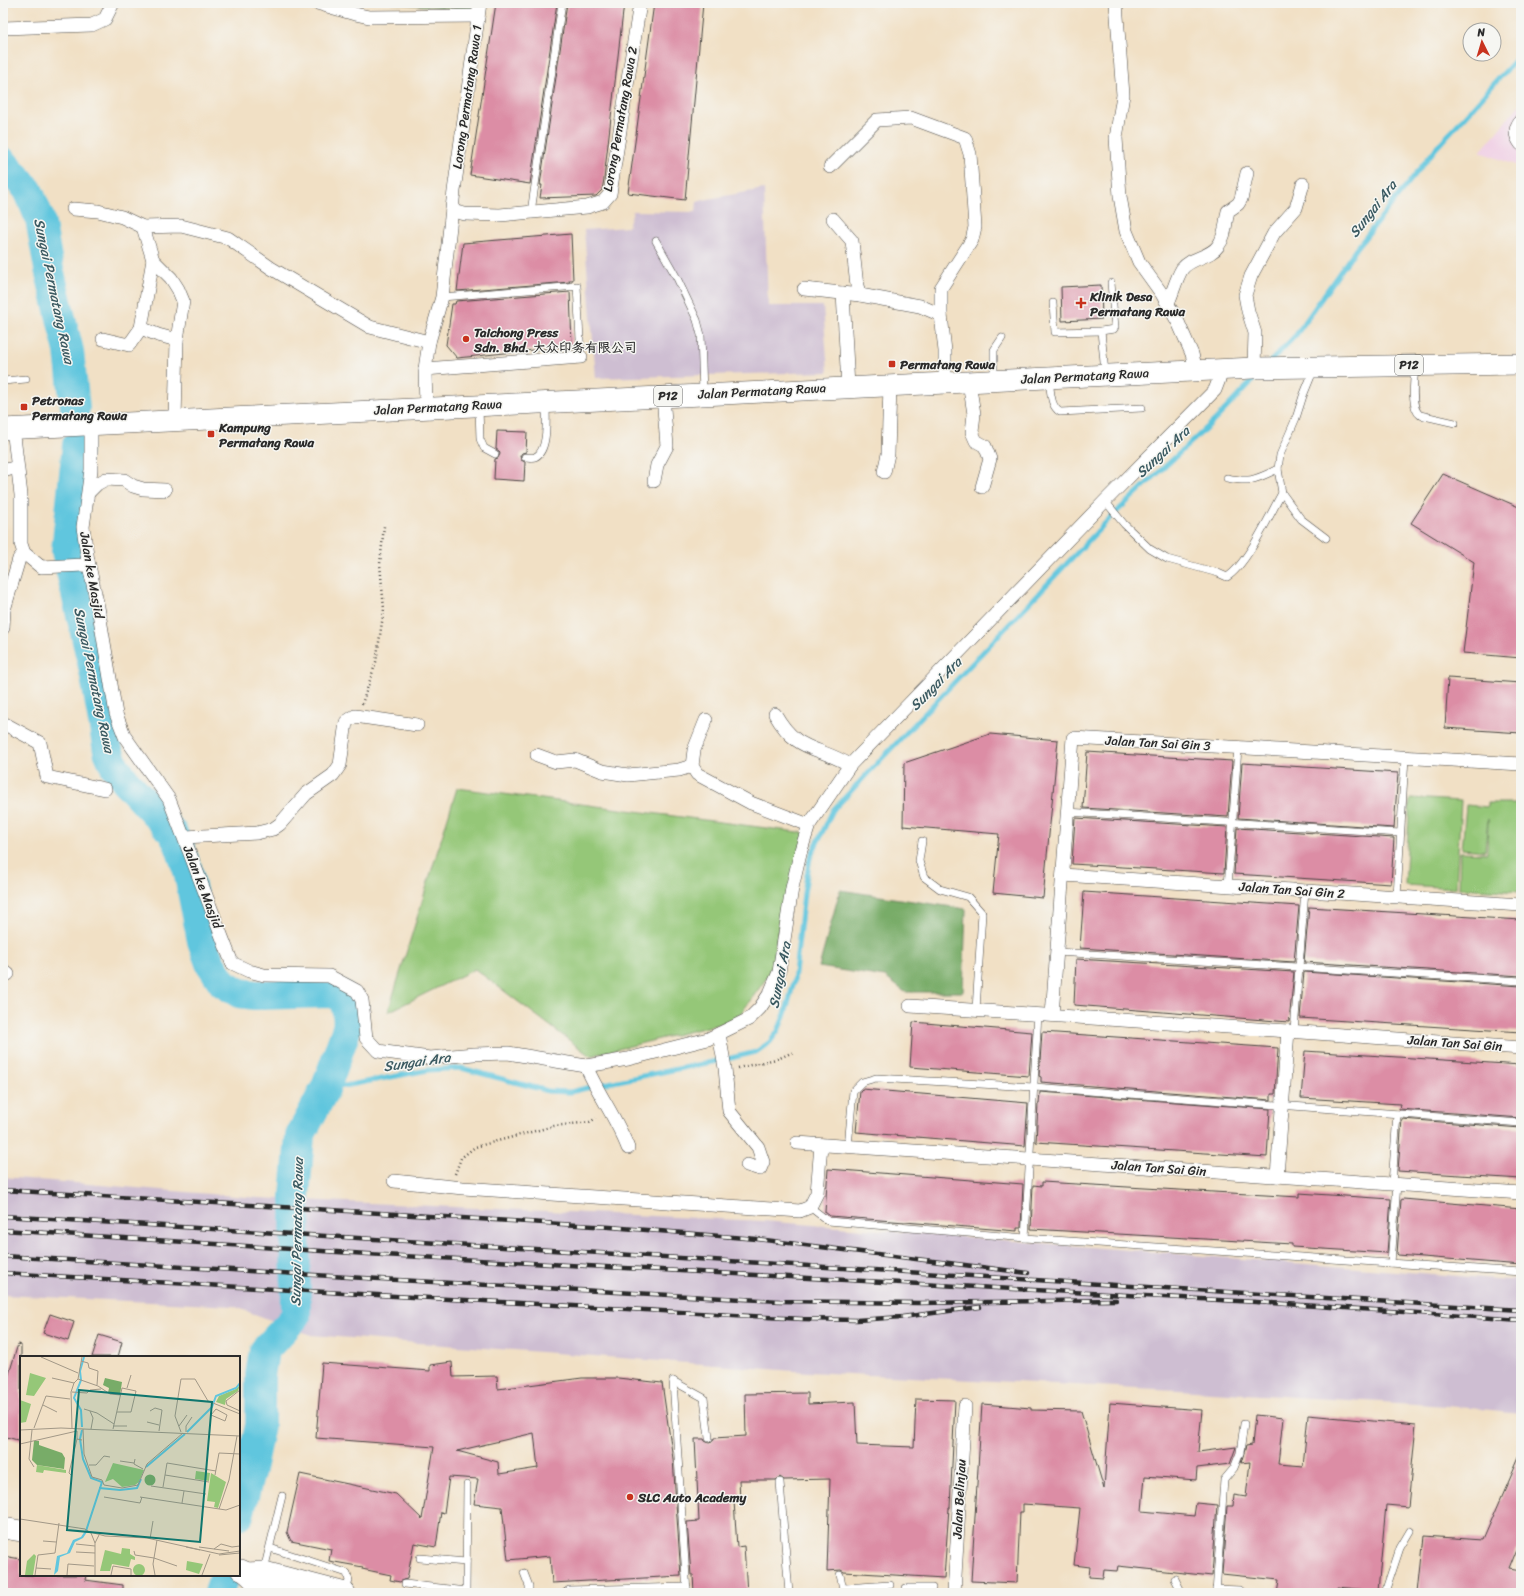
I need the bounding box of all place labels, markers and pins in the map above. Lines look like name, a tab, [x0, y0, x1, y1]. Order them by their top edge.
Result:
place label: Klinik Desa Permatang Rawa	[1089, 285, 1186, 323]
marker: Klinik Desa Permatang Rawa	[1075, 297, 1087, 309]
place label: Taichong Press Sdn. Bhd. 大众印务有限公司	[473, 321, 637, 359]
marker: Taichong Press Sdn. Bhd. 大众印务有限公司	[461, 334, 471, 344]
place label: Permatang Rawa	[900, 353, 996, 376]
marker: Permatang Rawa	[887, 359, 897, 369]
place label: Petronas Permatang Rawa	[32, 389, 128, 427]
marker: Petronas Permatang Rawa	[19, 402, 29, 412]
place label: Kampung Permatang Rawa	[218, 416, 315, 454]
marker: Kampung Permatang Rawa	[206, 429, 216, 439]
place label: SLC Auto Academy	[637, 1486, 747, 1509]
marker: SLC Auto Academy	[625, 1492, 635, 1502]

